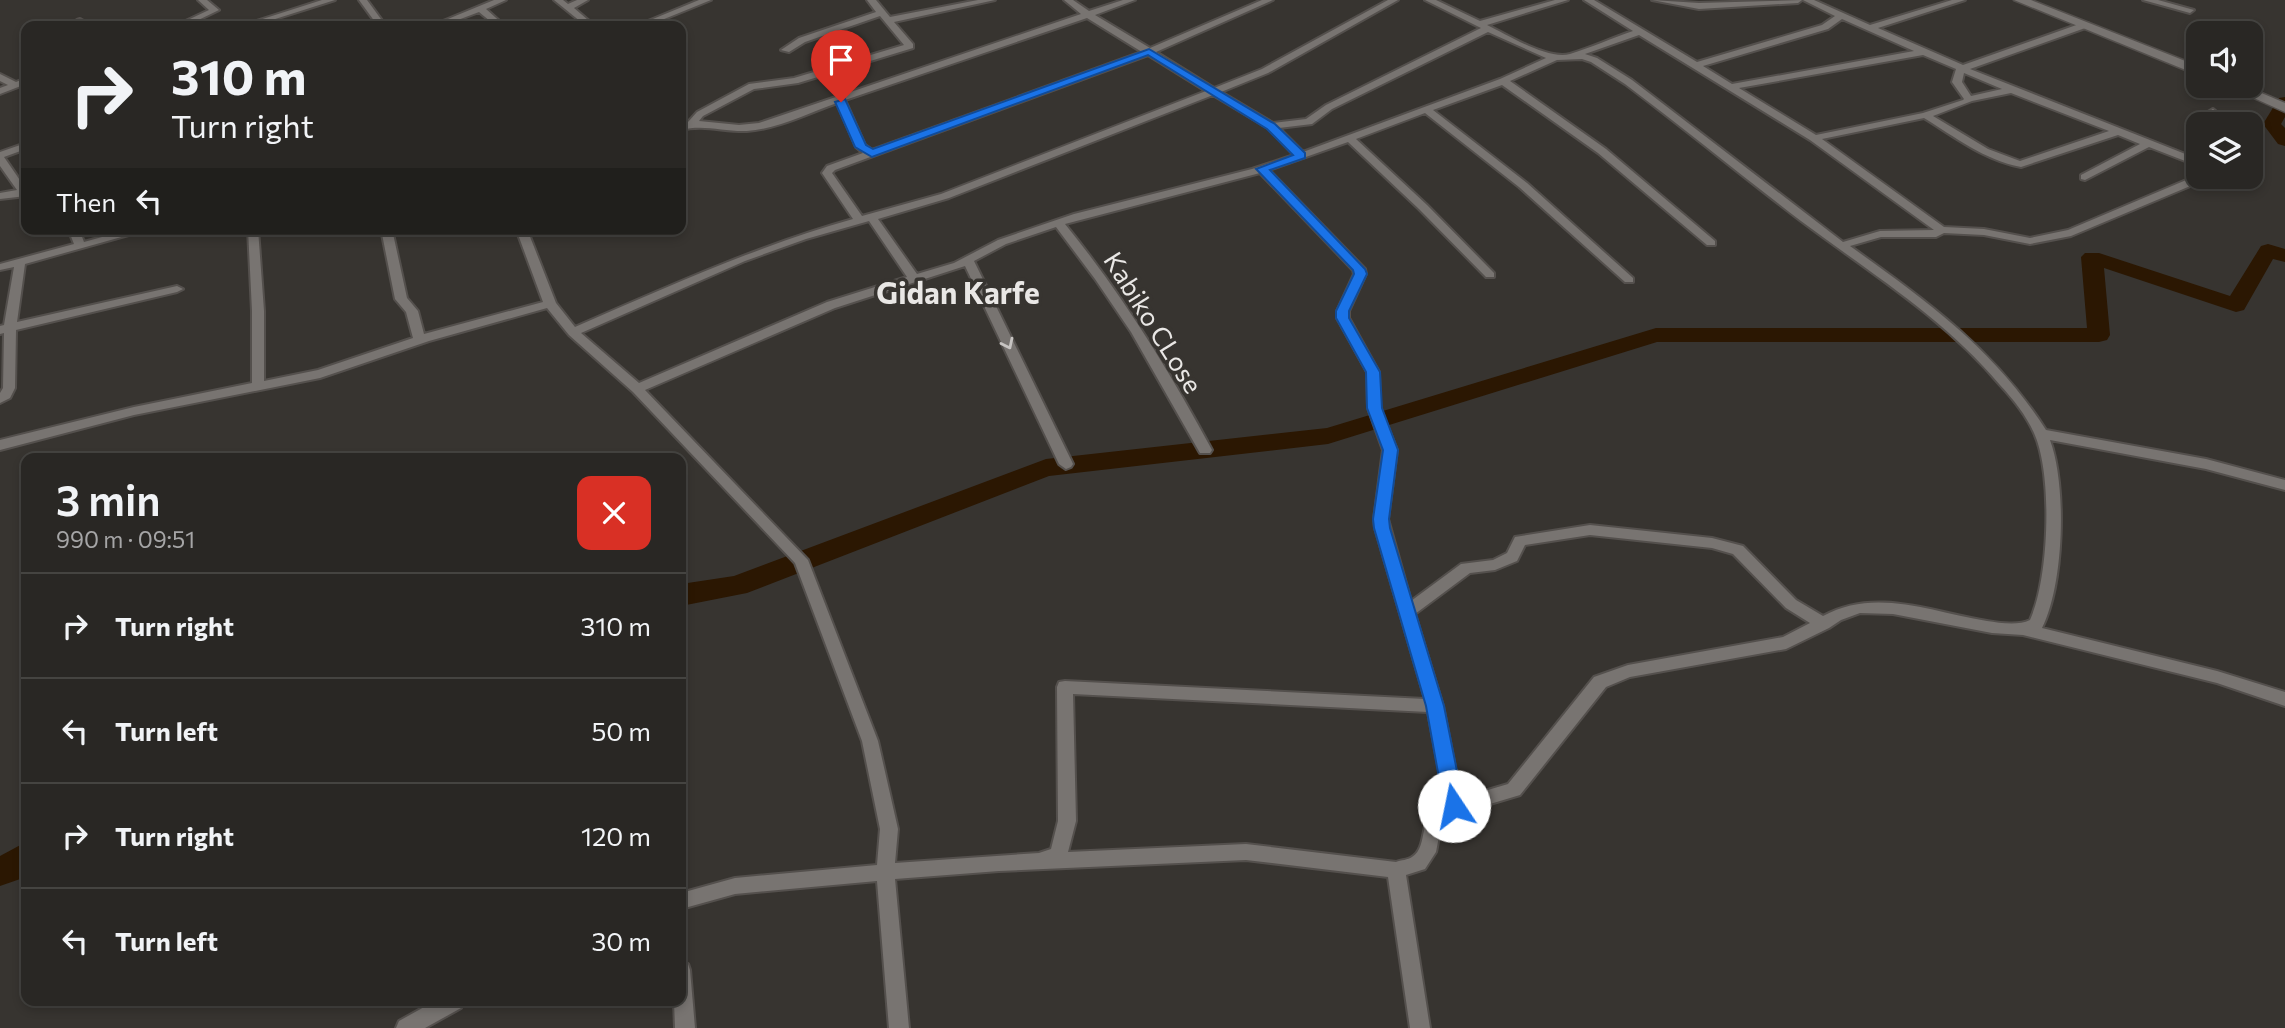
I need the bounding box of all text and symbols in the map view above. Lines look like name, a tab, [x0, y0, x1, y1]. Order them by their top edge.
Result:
map controls	[2186, 21, 2263, 189]
button: sound	[2186, 21, 2263, 98]
pin	[811, 30, 871, 102]
icon: arrive	[822, 41, 860, 79]
text: 310 m	[171, 45, 306, 105]
icon: right	[56, 49, 147, 140]
text: Turn right	[171, 105, 314, 145]
button: layers	[2186, 112, 2263, 189]
icon: left	[130, 182, 168, 220]
text: Then	[56, 186, 116, 217]
street label: Kabiko CLose	[1098, 246, 1210, 398]
district label: Gidan Karfe	[876, 273, 1040, 310]
one-way arrow	[999, 337, 1013, 349]
text: 3 min	[56, 473, 161, 525]
button: close	[577, 476, 651, 550]
text: 990 m · 09:51	[56, 525, 195, 553]
icon: right	[56, 607, 94, 645]
text: Turn right	[115, 610, 234, 641]
text: 310 m	[580, 610, 651, 641]
icon: left	[56, 712, 94, 750]
text: Turn left	[115, 715, 218, 746]
text: 50 m	[591, 715, 651, 746]
position arrow	[1417, 769, 1491, 843]
icon: right	[56, 817, 94, 855]
text: Turn right	[115, 820, 234, 851]
text: 120 m	[581, 820, 651, 851]
icon: left	[56, 922, 94, 960]
text: Turn left	[115, 925, 218, 956]
text: 30 m	[592, 925, 651, 956]

